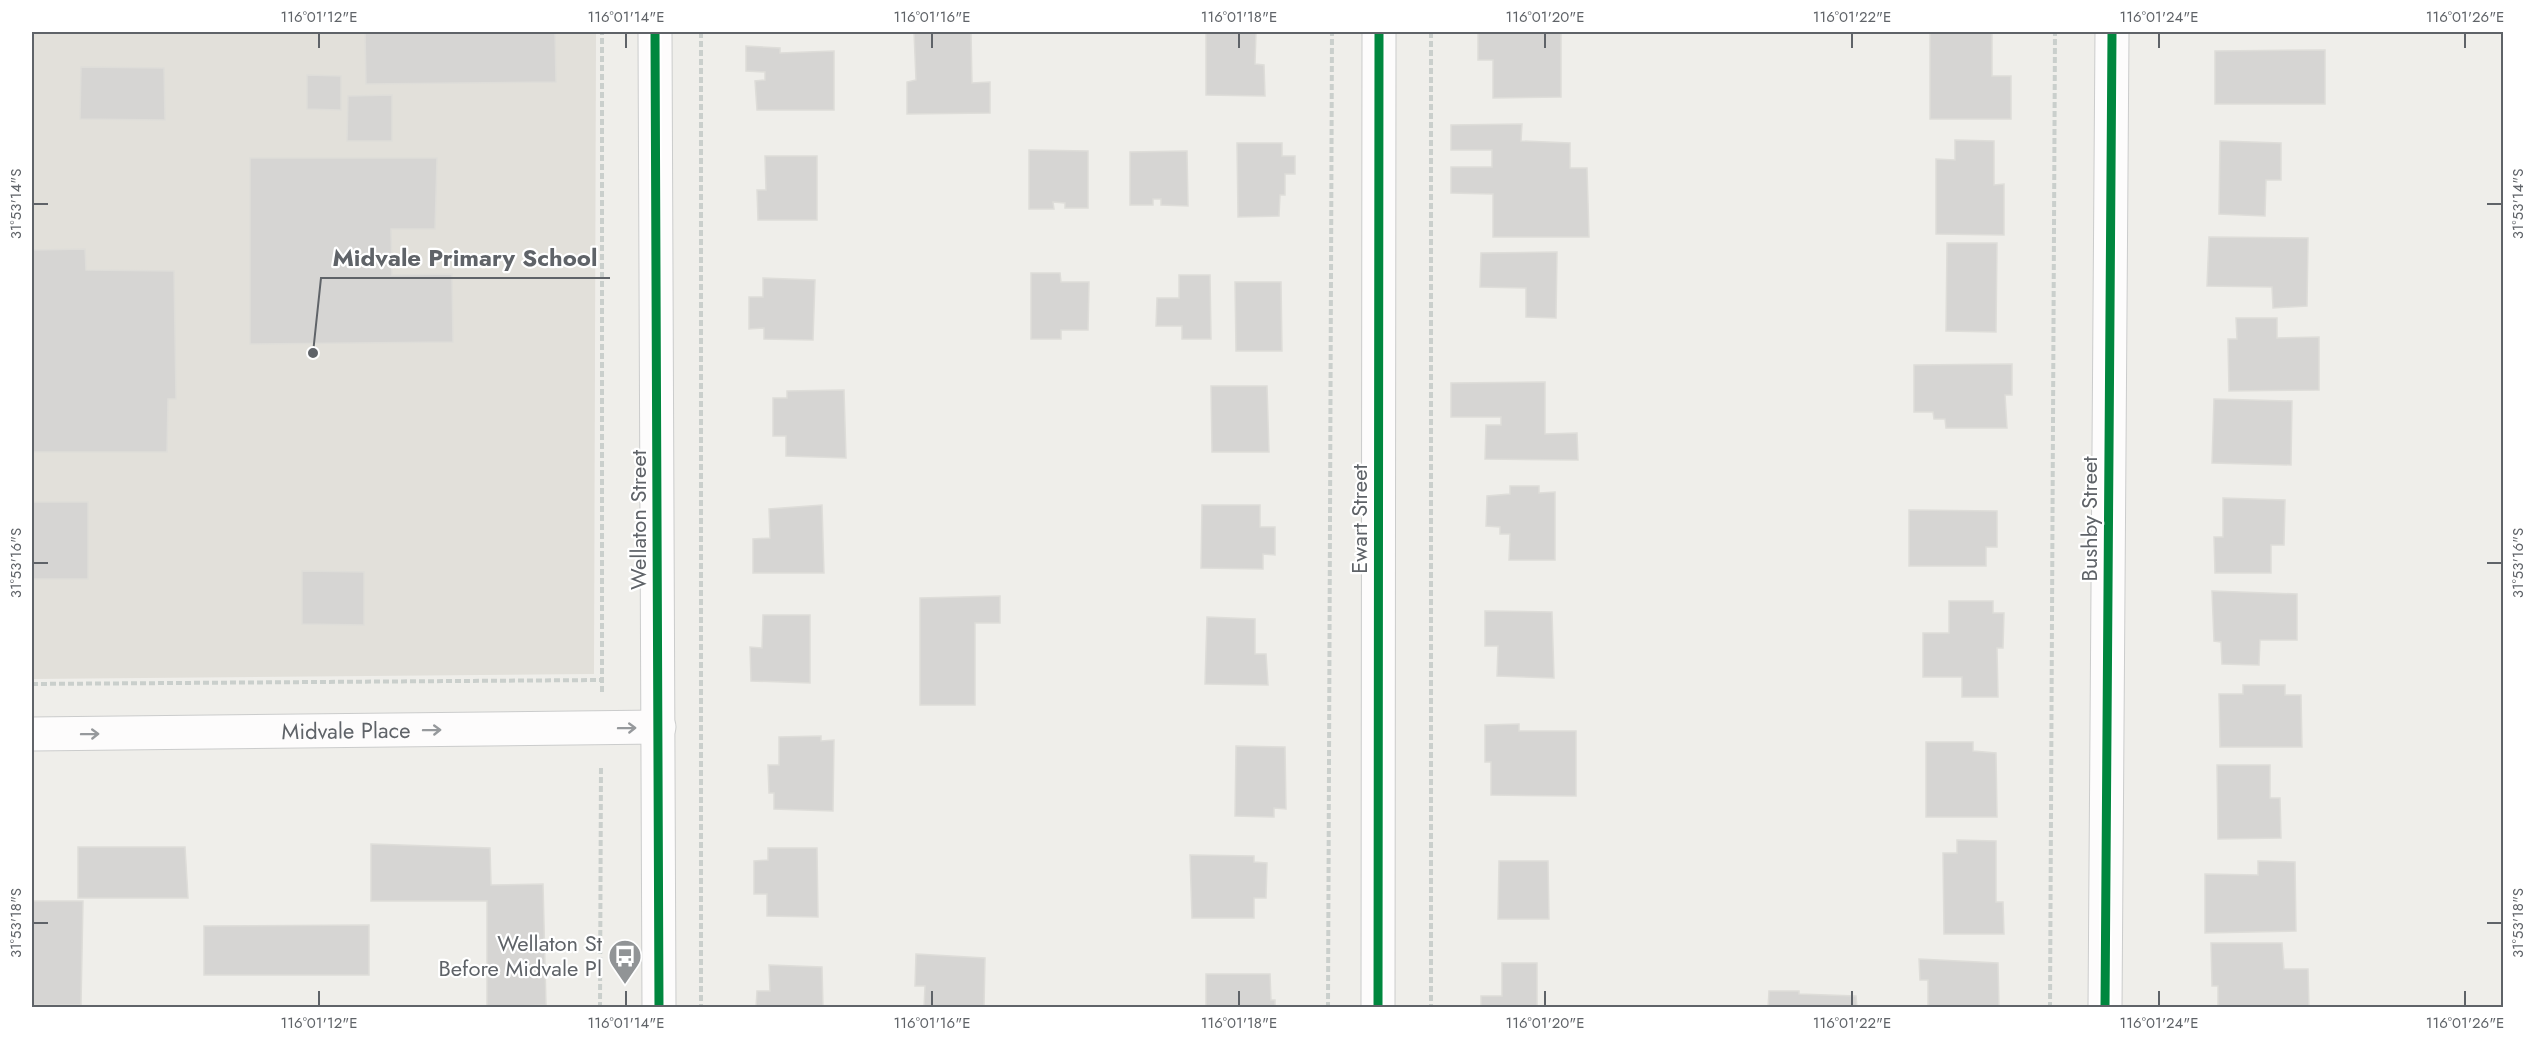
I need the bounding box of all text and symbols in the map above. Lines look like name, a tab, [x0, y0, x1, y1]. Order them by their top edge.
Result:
text: 116°01'12"E	[281, 6, 357, 28]
text: 116°01'14"E	[587, 6, 665, 28]
text: 116°01'16"E	[894, 6, 970, 28]
text: 116°01'18"E	[1201, 6, 1277, 28]
text: 116°01'20"E	[1505, 6, 1585, 28]
text: 116°01'22"E	[1813, 6, 1891, 28]
text: 116°01'24"E	[2120, 6, 2198, 28]
text: 116°01'26"E	[2426, 6, 2504, 28]
text: 31°53'14"S	[5, 169, 27, 239]
text: 31°53'14"S	[2507, 169, 2529, 239]
callout: Midvale Primary School	[321, 236, 610, 278]
text: Midvale Primary School	[332, 240, 598, 275]
street label: Wellaton Street	[622, 449, 654, 590]
street label: Bushby Street	[2073, 456, 2105, 582]
street label: Ewart Street	[1343, 464, 1375, 574]
text: 31°53'16"S	[5, 528, 27, 598]
text: 31°53'16"S	[2507, 528, 2529, 598]
street label: Midvale Place	[281, 714, 411, 747]
one-way arrow	[616, 722, 636, 734]
one-way arrow	[421, 724, 441, 736]
one-way arrow	[79, 728, 99, 740]
text: 31°53'18"S	[5, 888, 27, 958]
text: 31°53'18"S	[2507, 888, 2529, 958]
place label: Wellaton St Before Midvale Pl	[438, 927, 603, 984]
bus stop icon: Wellaton St Before Midvale Pl	[607, 938, 643, 985]
text: 116°01'12"E	[281, 1012, 357, 1034]
text: 116°01'14"E	[587, 1012, 665, 1034]
text: 116°01'16"E	[894, 1012, 970, 1034]
text: 116°01'18"E	[1201, 1012, 1277, 1034]
text: 116°01'20"E	[1505, 1012, 1585, 1034]
text: 116°01'22"E	[1813, 1012, 1891, 1034]
text: 116°01'24"E	[2120, 1012, 2198, 1034]
text: 116°01'26"E	[2426, 1012, 2504, 1034]

